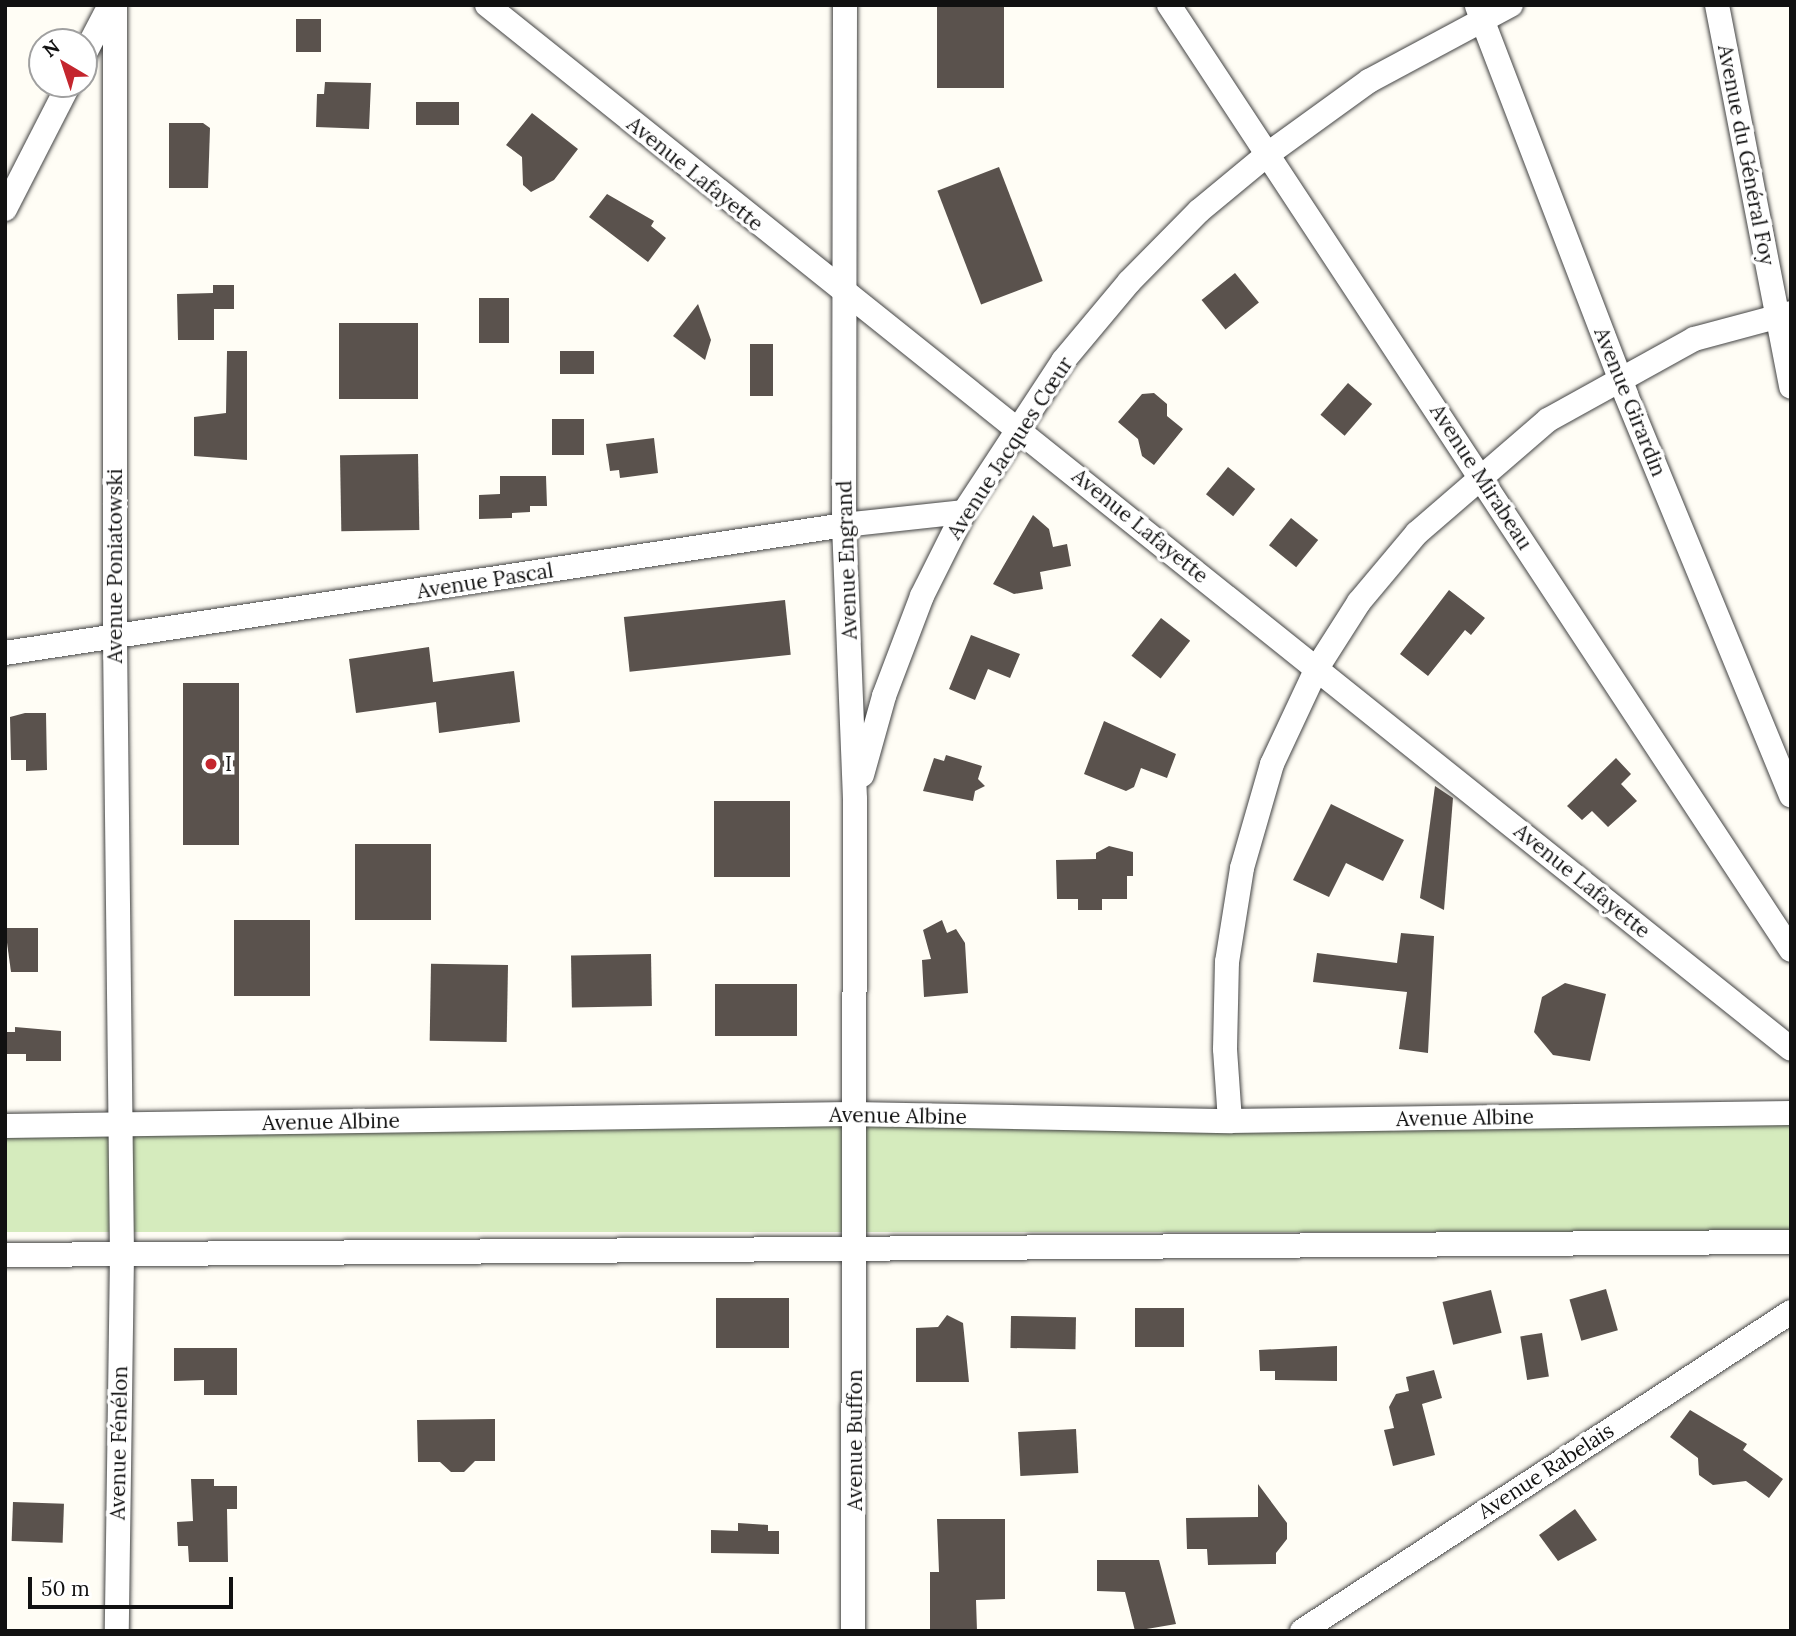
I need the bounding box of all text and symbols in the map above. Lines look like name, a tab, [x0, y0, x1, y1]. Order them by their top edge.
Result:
north arrow	[28, 28, 98, 98]
text: N	[38, 34, 64, 62]
street label: Avenue du Général Foy	[1712, 42, 1780, 268]
street label: Avenue Lafayette	[622, 111, 768, 237]
street label: Avenue Girardin	[1589, 324, 1671, 480]
street label: Avenue Jacques Cœur	[942, 352, 1078, 544]
street label: Avenue Mirabeau	[1425, 399, 1537, 555]
street label: Avenue Lafayette	[1067, 463, 1213, 589]
street label: Avenue Poniatowski	[102, 469, 128, 663]
street label: Avenue Engrand	[832, 480, 862, 640]
street label: Avenue Pascal	[415, 558, 555, 604]
place label: I	[225, 751, 232, 777]
marker: I	[203, 756, 219, 772]
street label: Avenue Lafayette	[1509, 818, 1655, 944]
street label: Avenue Albine	[829, 1102, 967, 1130]
street label: Avenue Albine	[1396, 1104, 1534, 1132]
street label: Avenue Albine	[262, 1108, 400, 1136]
street label: Avenue Fénélon	[105, 1366, 133, 1520]
street label: Avenue Buffon	[842, 1369, 868, 1511]
street label: Avenue Rabelais	[1473, 1418, 1619, 1524]
scale bar	[32, 1562, 236, 1606]
text: 50 m	[41, 1575, 90, 1602]

